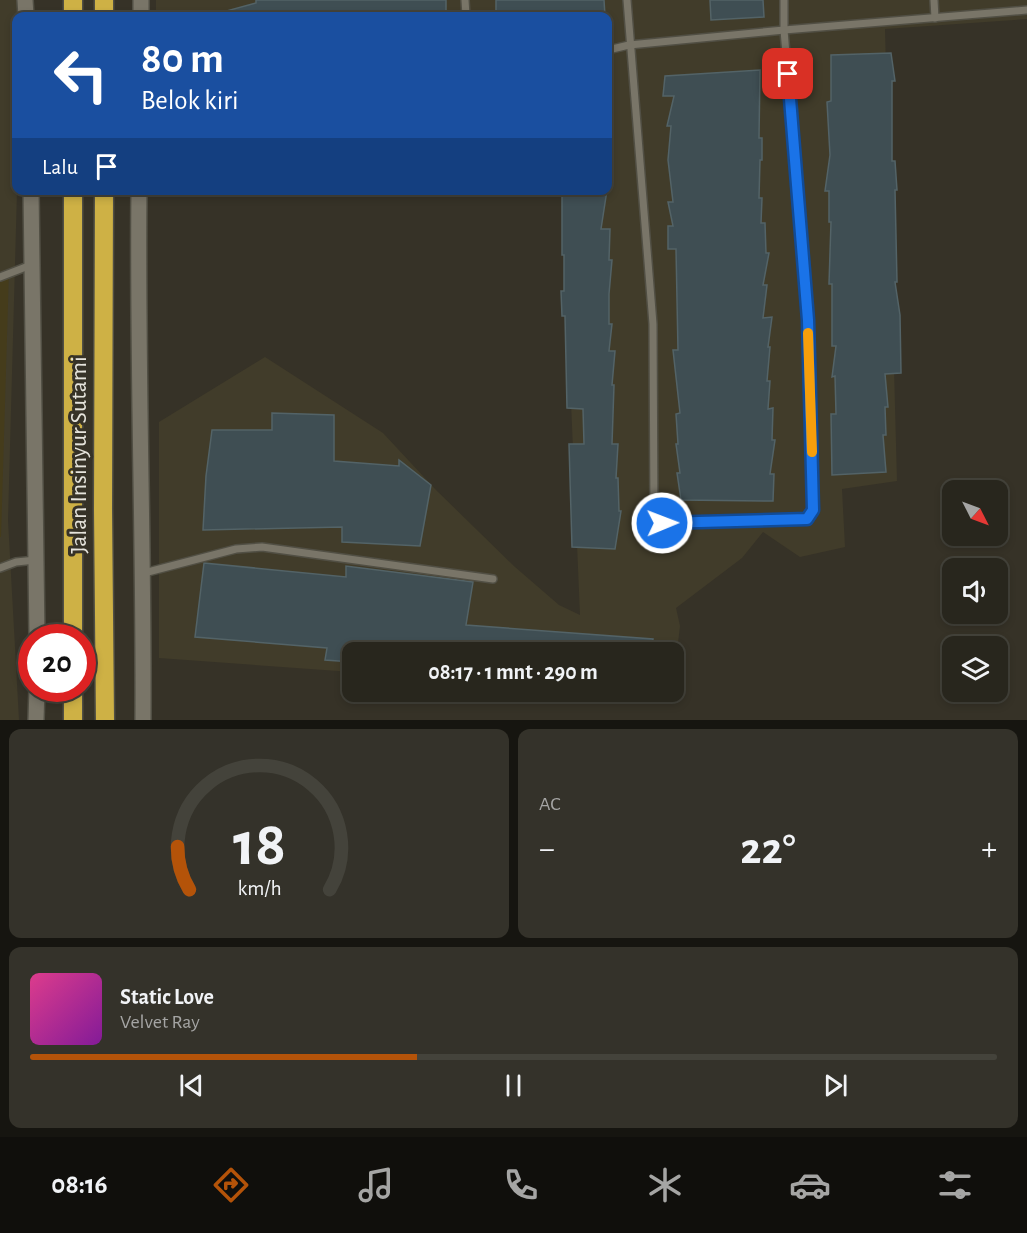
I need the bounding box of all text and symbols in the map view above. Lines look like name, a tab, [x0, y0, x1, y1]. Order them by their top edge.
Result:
icon: left	[42, 36, 120, 114]
text: 80 m	[141, 38, 224, 80]
pin	[762, 48, 813, 99]
icon: arrive	[771, 57, 804, 90]
text: Belok kiri	[141, 87, 238, 114]
icon: arrive	[90, 150, 123, 183]
text: Lalu	[42, 156, 78, 178]
street label: Jalan Insinyur Sutami	[67, 356, 91, 554]
north arrow	[942, 480, 1008, 546]
map controls	[942, 480, 1008, 702]
position arrow	[630, 491, 694, 555]
button: sound	[942, 558, 1008, 624]
speed limit sign: 20	[18, 624, 96, 702]
button: layers	[942, 636, 1008, 702]
text: 08:17 · 1 mnt · 290 m	[428, 661, 598, 683]
text: AC	[539, 794, 561, 814]
text: 18	[232, 814, 286, 876]
text: 22°	[740, 827, 796, 872]
text: −	[539, 833, 555, 866]
text: +	[981, 833, 997, 866]
text: km/h	[237, 879, 281, 900]
text: Static Love	[120, 986, 214, 1008]
text: Velvet Ray	[120, 1012, 200, 1032]
icon: previous	[175, 1069, 208, 1102]
icon: pause	[497, 1069, 530, 1102]
icon: next	[819, 1069, 852, 1102]
icon: directions	[210, 1164, 252, 1206]
icon: music	[355, 1164, 397, 1206]
icon: phone	[500, 1164, 542, 1206]
icon: climate	[644, 1164, 686, 1206]
icon: car	[789, 1164, 831, 1206]
icon: filters	[934, 1164, 976, 1206]
text: 08:16	[51, 1171, 108, 1198]

